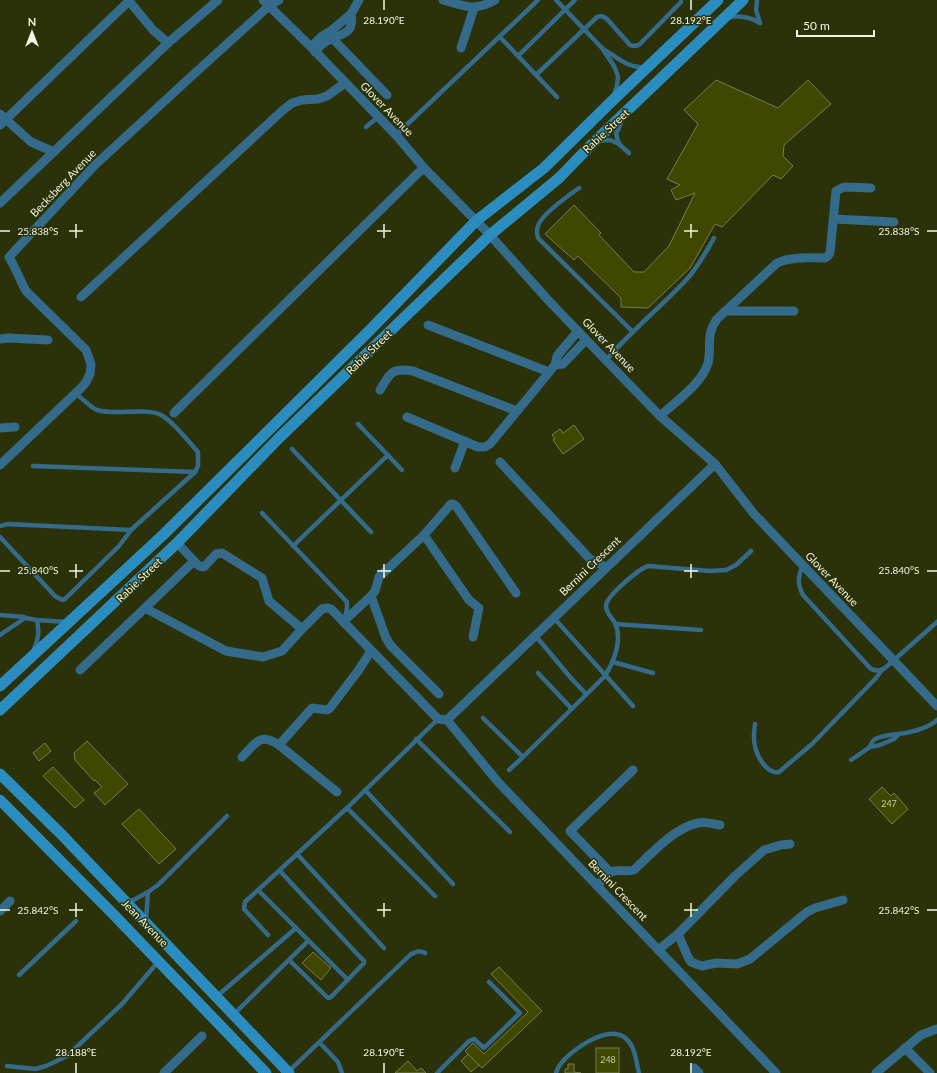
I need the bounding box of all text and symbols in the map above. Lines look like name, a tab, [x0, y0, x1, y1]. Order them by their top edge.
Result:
north arrow	[12, 12, 52, 52]
scale bar	[797, 12, 874, 38]
text: 28.190°E	[363, 14, 405, 26]
text: 28.192°E	[670, 14, 712, 26]
text: N	[28, 15, 36, 28]
text: 50 m	[803, 18, 830, 33]
street label: Glover Avenue	[358, 79, 417, 139]
street label: Rabie Street	[580, 106, 632, 155]
street label: Becksberg Avenue	[27, 146, 98, 219]
text: 25.838°S	[18, 225, 58, 237]
text: 25.838°S	[879, 225, 919, 237]
street label: Glover Avenue	[580, 315, 639, 375]
street label: Rabie Street	[343, 327, 394, 377]
street label: Bernini Crescent	[556, 533, 623, 598]
street label: Glover Avenue	[803, 549, 862, 609]
street label: Rabie Street	[113, 555, 164, 605]
text: 25.840°S	[18, 564, 58, 576]
text: 25.840°S	[879, 564, 919, 576]
house number: 247	[881, 798, 897, 809]
street label: Bernini Crescent	[586, 856, 651, 923]
street label: Jean Avenue	[120, 896, 171, 949]
text: 25.842°S	[18, 904, 58, 916]
text: 25.842°S	[879, 904, 919, 916]
text: 28.188°E	[55, 1046, 97, 1058]
text: 28.190°E	[363, 1046, 405, 1058]
text: 28.192°E	[670, 1046, 712, 1058]
house number: 248	[600, 1054, 616, 1065]

